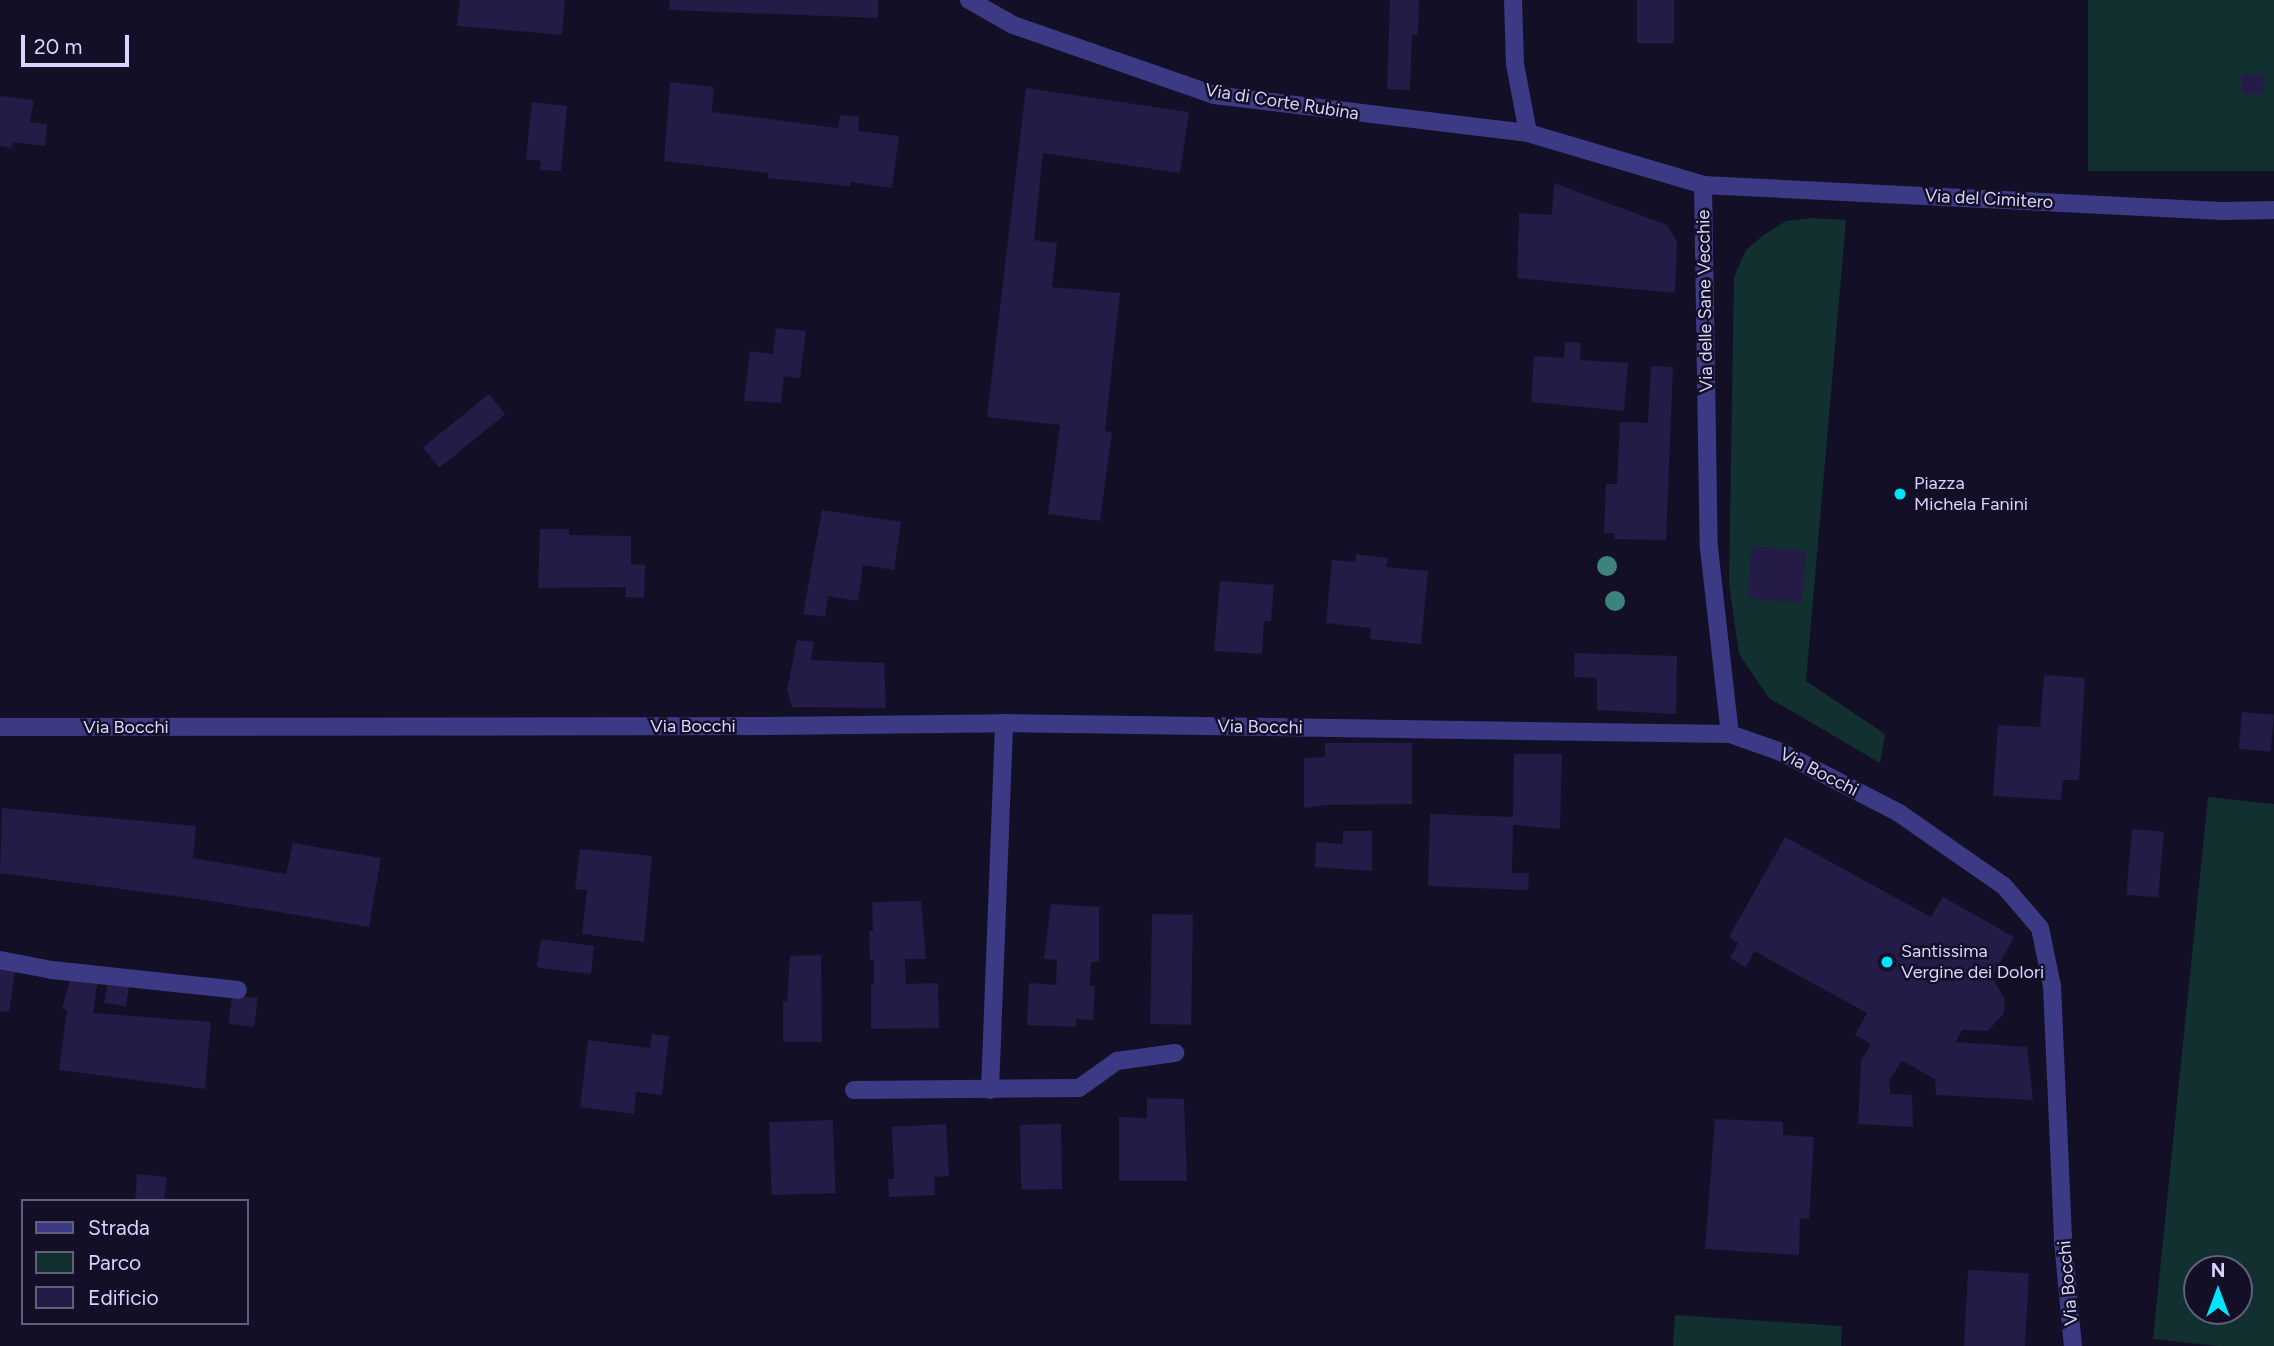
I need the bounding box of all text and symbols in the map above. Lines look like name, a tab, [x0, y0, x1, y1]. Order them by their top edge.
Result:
scale bar	[24, 21, 133, 65]
text: 20 m	[34, 34, 82, 59]
street label: Via di Corte Rubina	[1204, 79, 1360, 125]
street label: Via del Cimitero	[1924, 185, 2054, 213]
street label: Via delle Sane Vecchie	[1693, 210, 1717, 392]
place label: Piazza Michela Fanini	[1914, 473, 2028, 516]
marker: Piazza Michela Fanini	[1892, 486, 1908, 502]
street label: Via Bocchi	[650, 715, 736, 737]
street label: Via Bocchi	[1217, 715, 1303, 739]
street label: Via Bocchi	[83, 716, 169, 738]
street label: Via Bocchi	[1776, 743, 1862, 801]
place label: Santissima Vergine dei Dolori	[1901, 941, 2044, 984]
marker: Santissima Vergine dei Dolori	[1879, 954, 1895, 970]
legend	[21, 1199, 248, 1325]
text: Strada	[88, 1215, 150, 1240]
street label: Via Bocchi	[2054, 1240, 2082, 1326]
text: Parco	[88, 1250, 141, 1275]
north arrow	[2183, 1255, 2253, 1325]
text: N	[2211, 1259, 2225, 1282]
text: Edificio	[88, 1285, 159, 1310]

